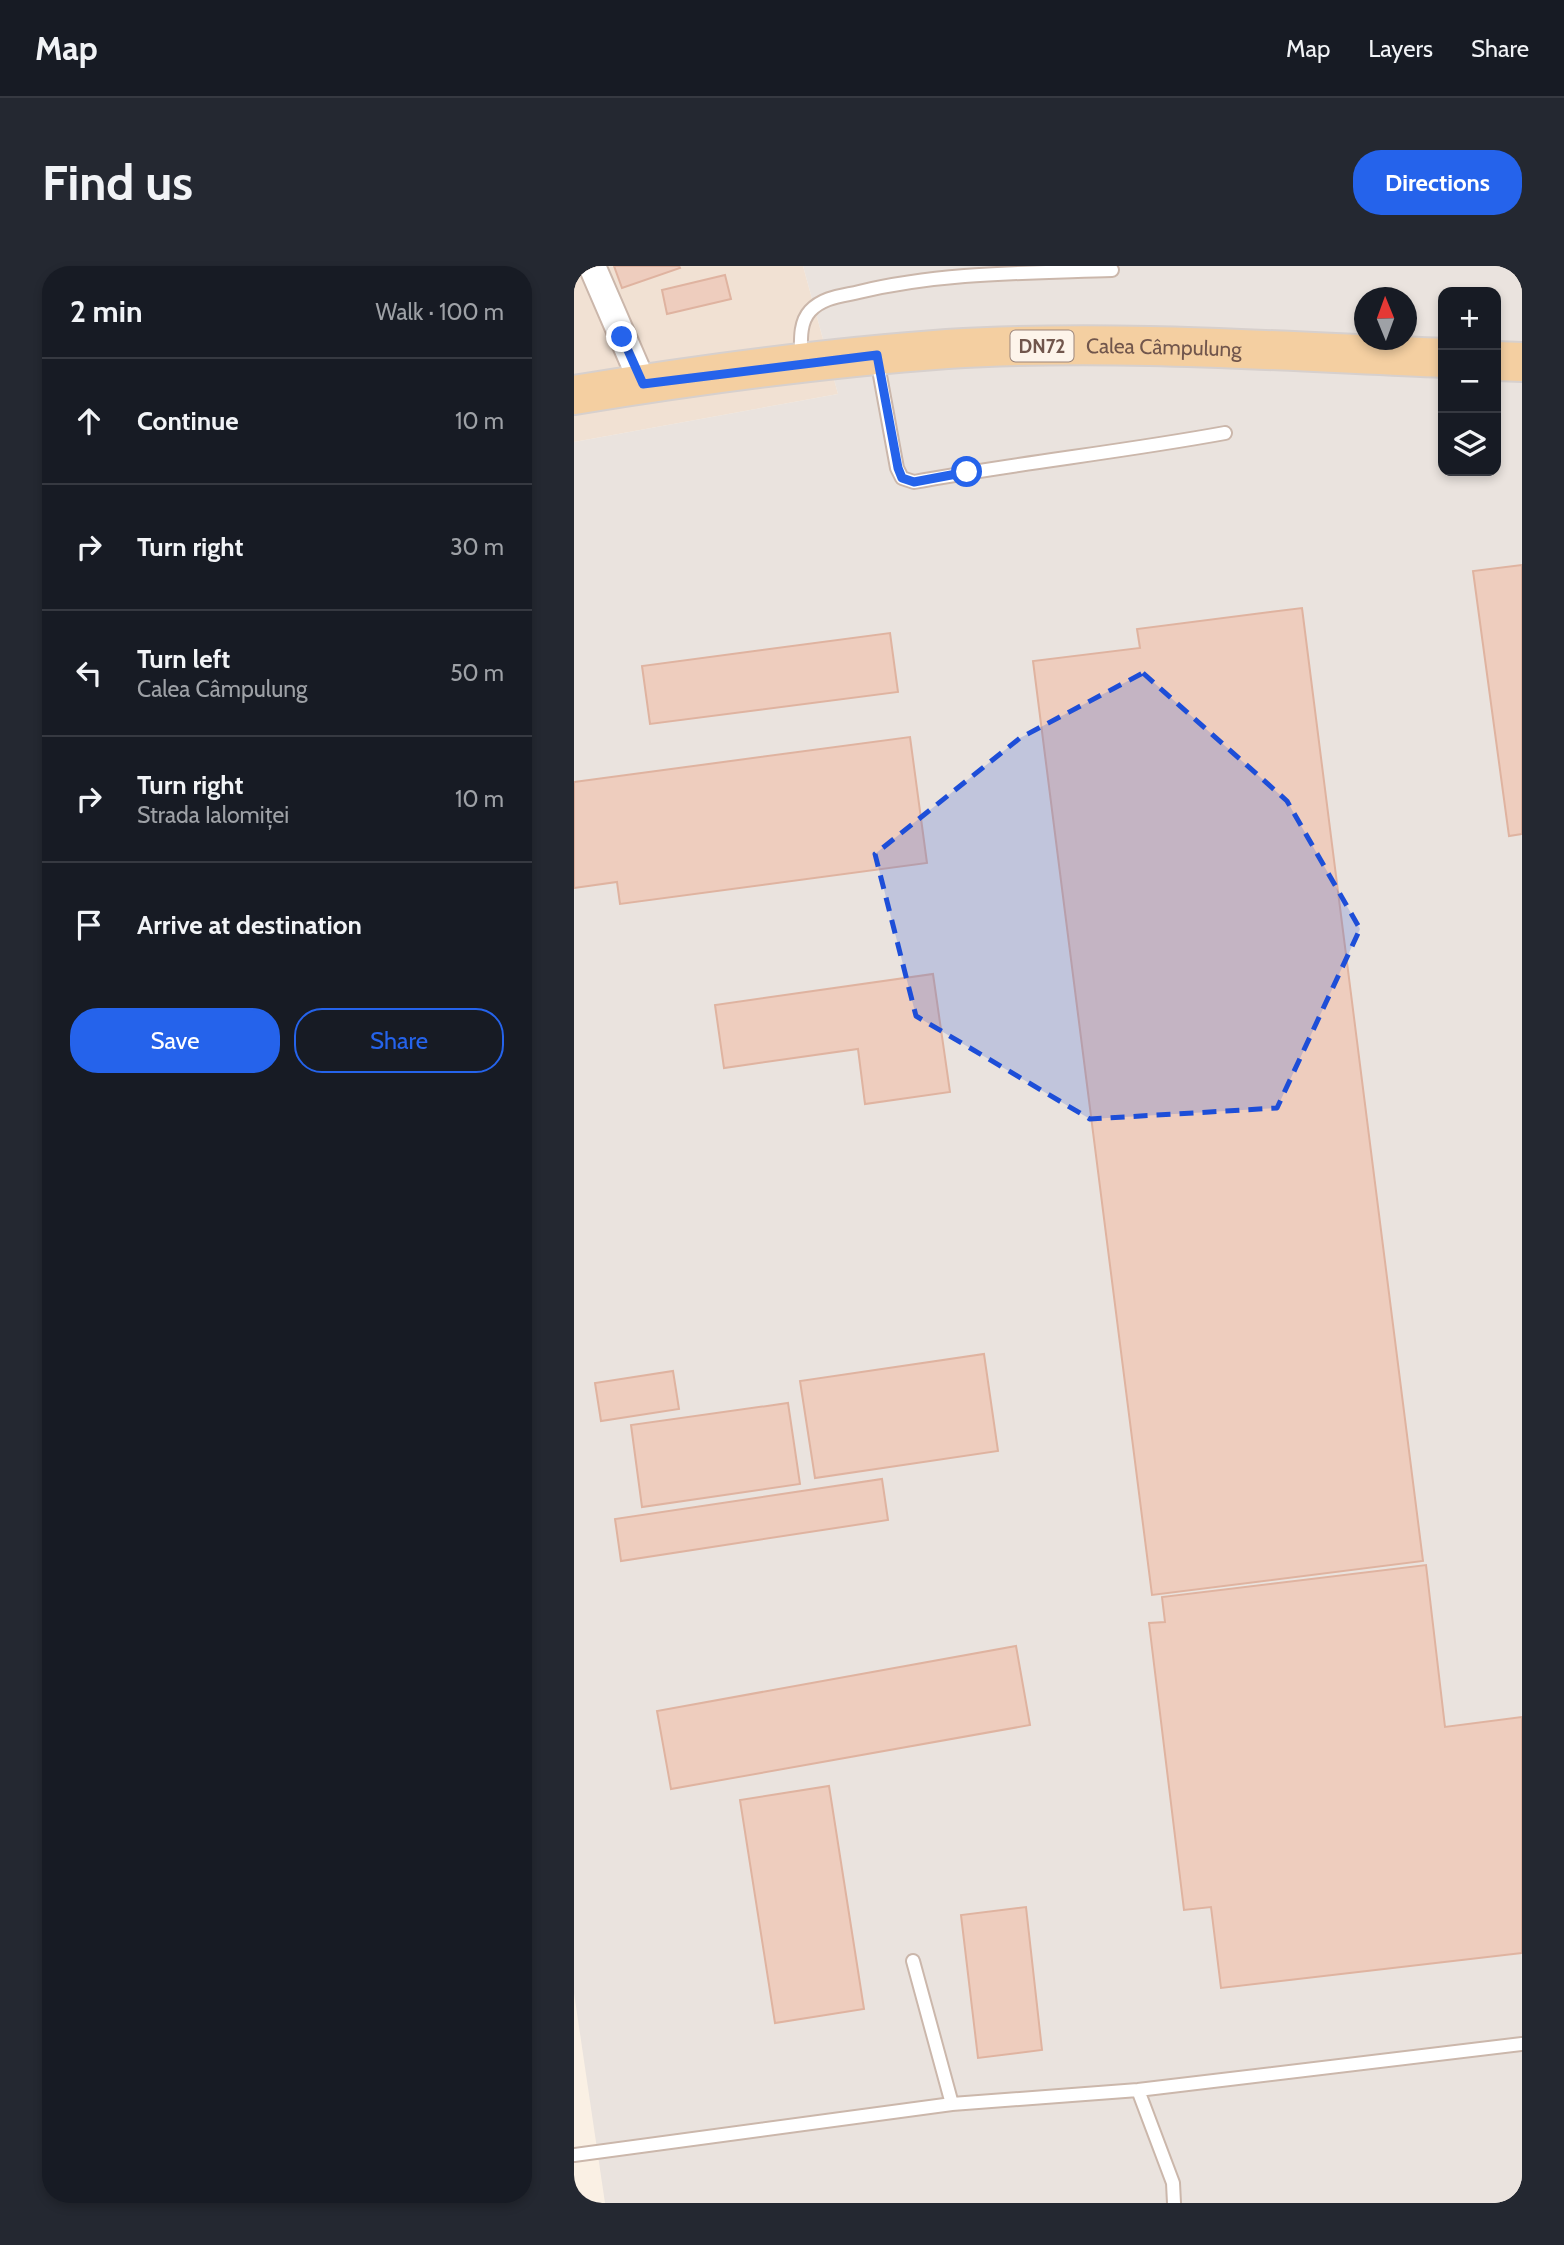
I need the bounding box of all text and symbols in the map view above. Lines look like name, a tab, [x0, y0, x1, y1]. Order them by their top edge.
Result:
text: Map	[35, 28, 98, 68]
text: Map	[1286, 34, 1330, 63]
text: Layers	[1368, 34, 1433, 63]
text: Share	[1471, 34, 1529, 63]
button: Directions	[1353, 150, 1522, 215]
text: Find us	[42, 153, 193, 212]
north arrow	[1354, 287, 1417, 350]
map controls	[1438, 287, 1501, 476]
button: +	[1438, 287, 1501, 350]
text: 2 min	[70, 293, 142, 330]
text: Walk · 100 m	[376, 298, 504, 326]
route end	[606, 321, 637, 352]
road number: DN72	[1010, 330, 1074, 362]
street label: Calea Câmpulung	[1086, 333, 1243, 361]
button: −	[1438, 350, 1501, 413]
icon: ahead	[70, 402, 108, 440]
text: Continue	[137, 405, 239, 437]
text: 10 m	[455, 407, 504, 435]
button: layers	[1438, 413, 1501, 476]
route start	[951, 456, 982, 487]
icon: right	[70, 528, 108, 566]
text: Turn right	[137, 531, 243, 563]
text: 30 m	[450, 533, 504, 561]
text: Turn left	[137, 643, 230, 675]
icon: left	[70, 654, 108, 692]
text: 50 m	[450, 659, 504, 687]
text: Calea Câmpulung	[137, 675, 308, 703]
text: Turn right	[137, 769, 243, 801]
icon: right	[70, 780, 108, 818]
text: 10 m	[455, 785, 504, 813]
text: Strada Ialomiței	[137, 801, 289, 829]
icon: arrive	[70, 906, 108, 944]
text: Arrive at destination	[137, 909, 362, 941]
button: Save	[70, 1008, 280, 1073]
button: Share	[294, 1008, 504, 1073]

